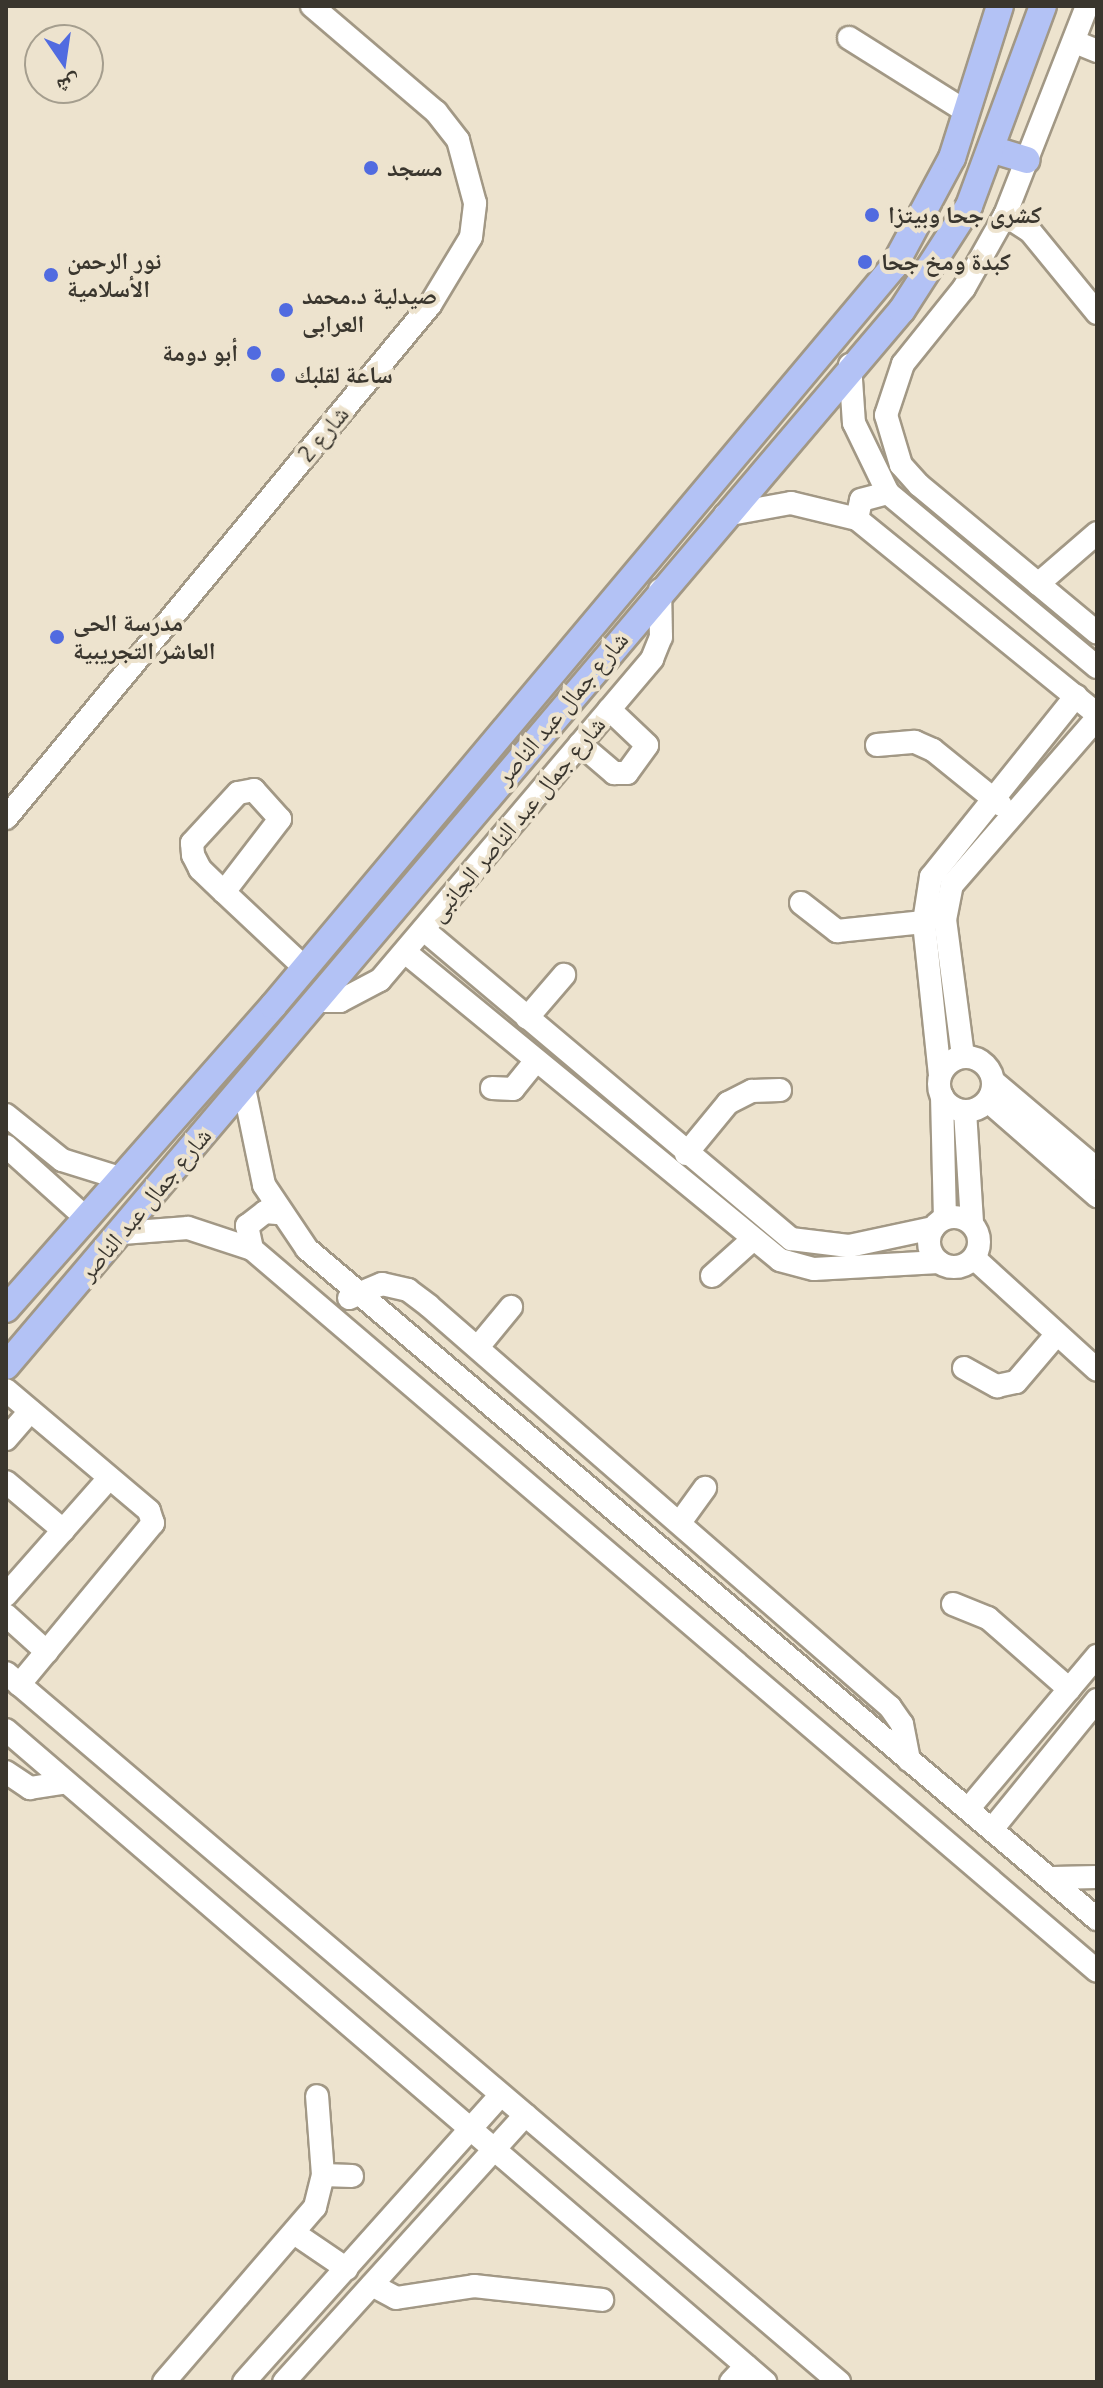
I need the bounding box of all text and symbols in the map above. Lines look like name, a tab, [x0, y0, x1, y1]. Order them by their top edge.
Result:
north arrow	[24, 24, 104, 104]
text: ش	[55, 71, 83, 101]
place label: مسجد	[387, 154, 442, 182]
marker: مسجد	[362, 159, 380, 177]
place label: كشرى جحا وبيتزا	[888, 201, 1042, 229]
marker: كشرى جحا وبيتزا	[863, 206, 881, 224]
place label: نور الرحمن الأسلامية	[67, 247, 161, 303]
place label: كبدة ومخ جحا	[881, 248, 1011, 276]
marker: كبدة ومخ جحا	[856, 253, 874, 271]
marker: نور الرحمن الأسلامية	[42, 266, 60, 284]
place label: صيدلية د.محمد العرابى	[302, 282, 437, 338]
marker: صيدلية د.محمد العرابى	[277, 301, 295, 319]
place label: أبو دومة	[162, 339, 238, 367]
marker: أبو دومة	[245, 344, 263, 362]
place label: ساعة لقلبك	[294, 361, 393, 389]
marker: ساعة لقلبك	[269, 366, 287, 384]
street label: شارع 2	[291, 400, 355, 468]
place label: مدرسة الحى العاشر التجريبية	[73, 609, 216, 665]
street label: شارع جمال عبد الناصر	[490, 626, 634, 790]
marker: مدرسة الحى العاشر التجريبية	[48, 628, 66, 646]
street label: شارع جمال عبد الناصر الجانبى	[423, 711, 611, 927]
street label: شارع جمال عبد الناصر	[73, 1122, 217, 1286]

